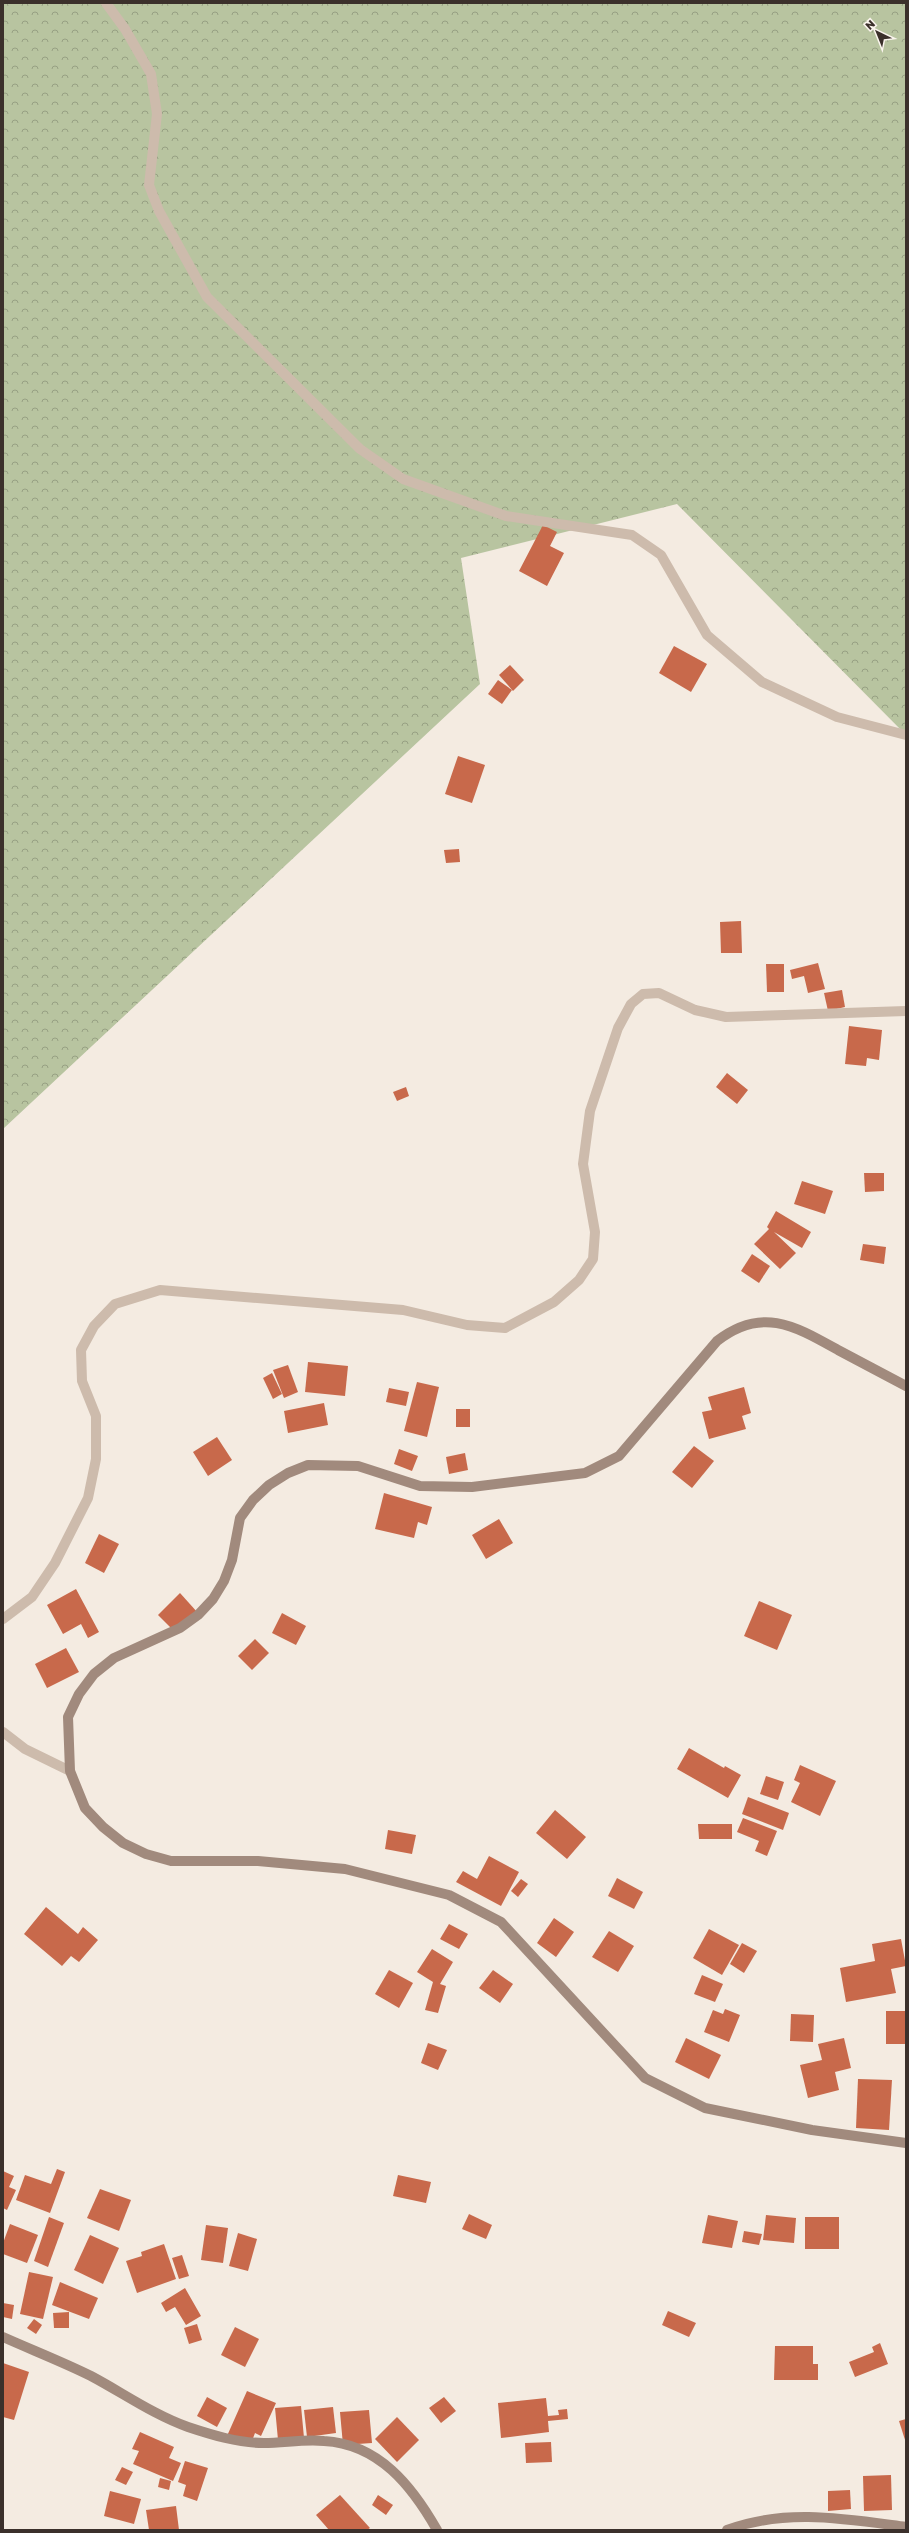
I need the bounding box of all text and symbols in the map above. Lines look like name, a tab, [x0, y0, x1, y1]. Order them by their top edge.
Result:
north arrow	[857, 12, 897, 52]
text: N	[862, 17, 877, 32]

